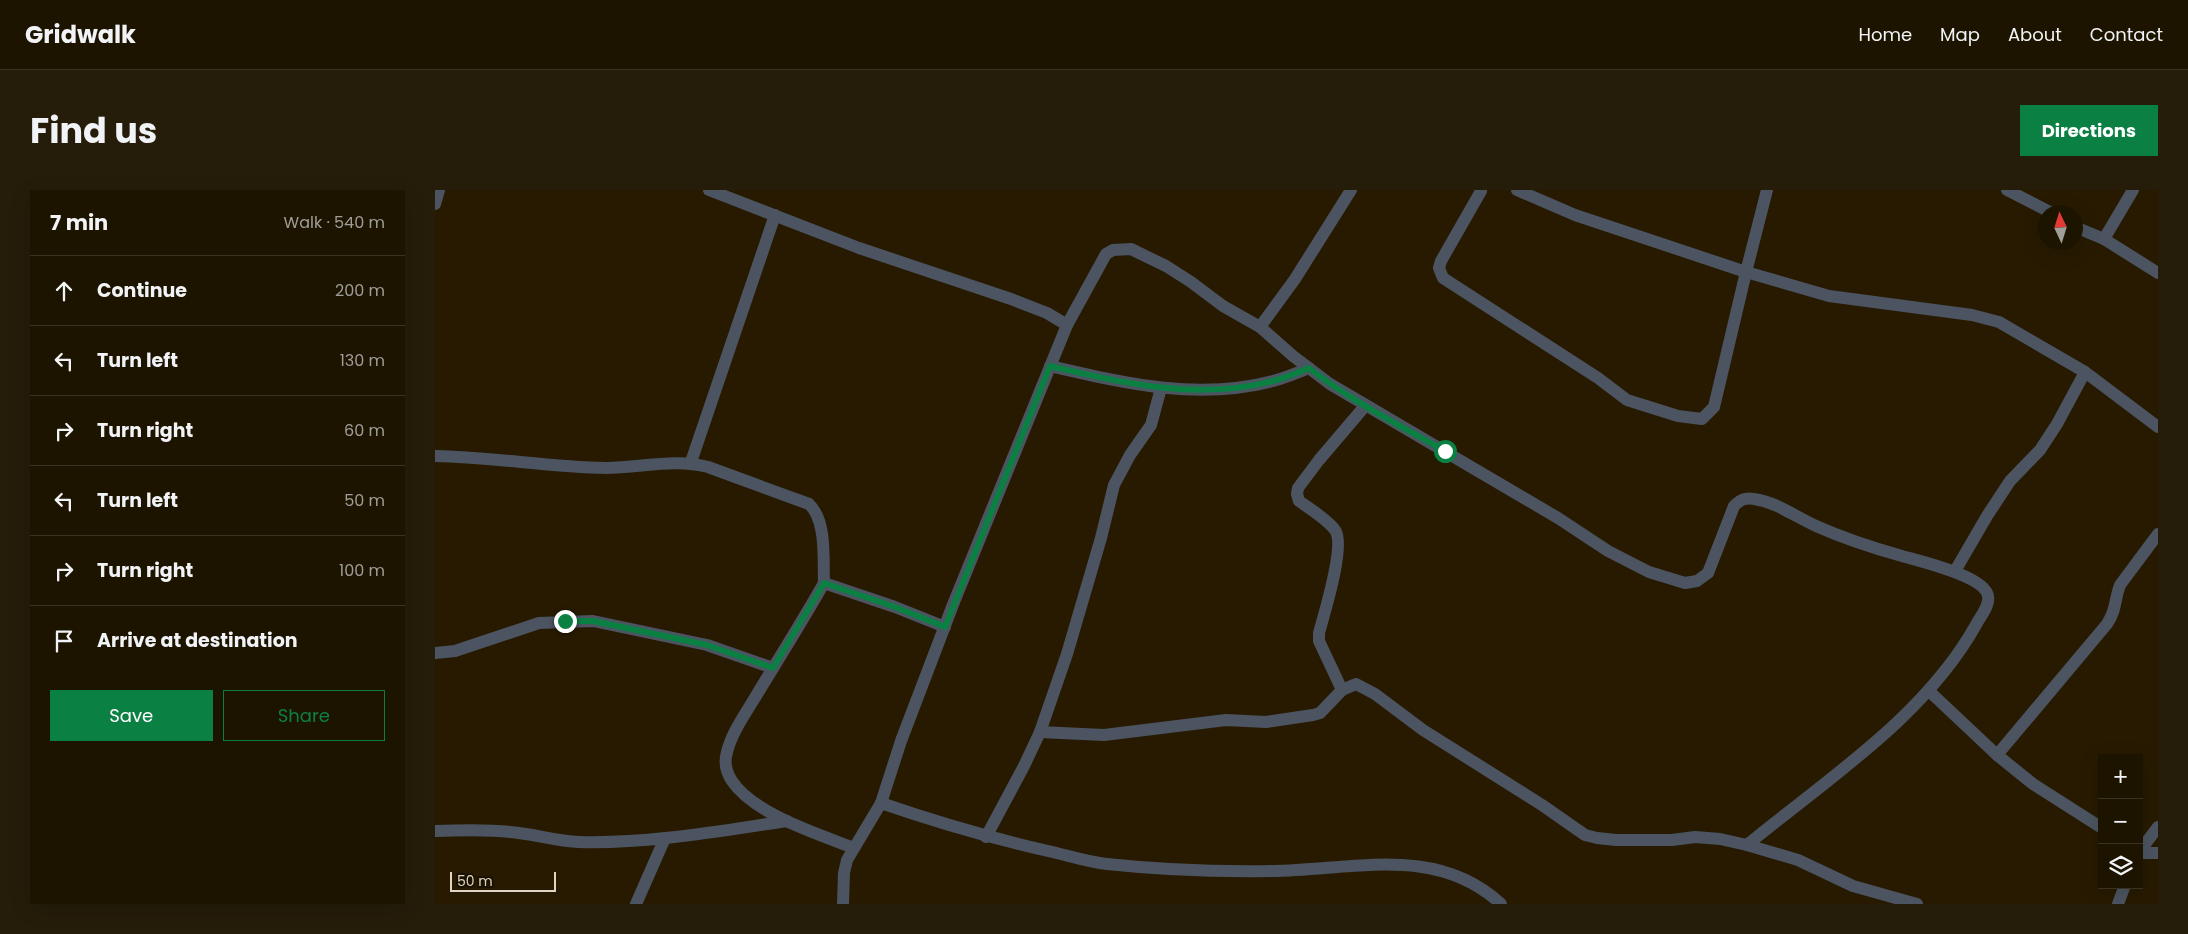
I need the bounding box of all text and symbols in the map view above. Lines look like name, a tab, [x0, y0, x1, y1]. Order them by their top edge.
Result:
text: Gridwalk	[25, 18, 136, 51]
text: Home	[1858, 22, 1912, 47]
text: Map	[1940, 22, 1980, 47]
text: About	[2008, 22, 2062, 47]
text: Contact	[2090, 22, 2163, 47]
button: Directions	[2020, 105, 2158, 156]
text: Find us	[30, 106, 157, 155]
north arrow	[2038, 205, 2083, 250]
text: 7 min	[50, 208, 108, 237]
text: Walk · 540 m	[284, 211, 385, 234]
icon: ahead	[50, 277, 78, 305]
text: Continue	[97, 277, 187, 304]
text: 200 m	[335, 279, 385, 302]
icon: left	[50, 347, 78, 375]
text: Turn left	[97, 347, 178, 374]
text: 130 m	[340, 349, 385, 372]
icon: right	[50, 417, 78, 445]
text: Turn right	[97, 417, 193, 444]
text: 60 m	[344, 419, 385, 442]
route start	[1434, 440, 1457, 463]
icon: left	[50, 487, 78, 515]
text: Turn left	[97, 487, 178, 514]
text: 50 m	[344, 489, 385, 512]
icon: right	[50, 557, 78, 585]
text: Turn right	[97, 557, 193, 584]
text: 100 m	[339, 559, 385, 582]
route end	[554, 610, 577, 633]
icon: arrive	[50, 627, 78, 655]
text: Arrive at destination	[97, 627, 298, 654]
button: Save	[50, 690, 213, 741]
button: Share	[223, 690, 385, 741]
map controls	[2098, 754, 2143, 889]
button: +	[2098, 754, 2143, 799]
button: −	[2098, 799, 2143, 844]
button: layers	[2098, 844, 2143, 889]
scale bar	[450, 869, 556, 892]
text: 50 m	[457, 871, 493, 891]

